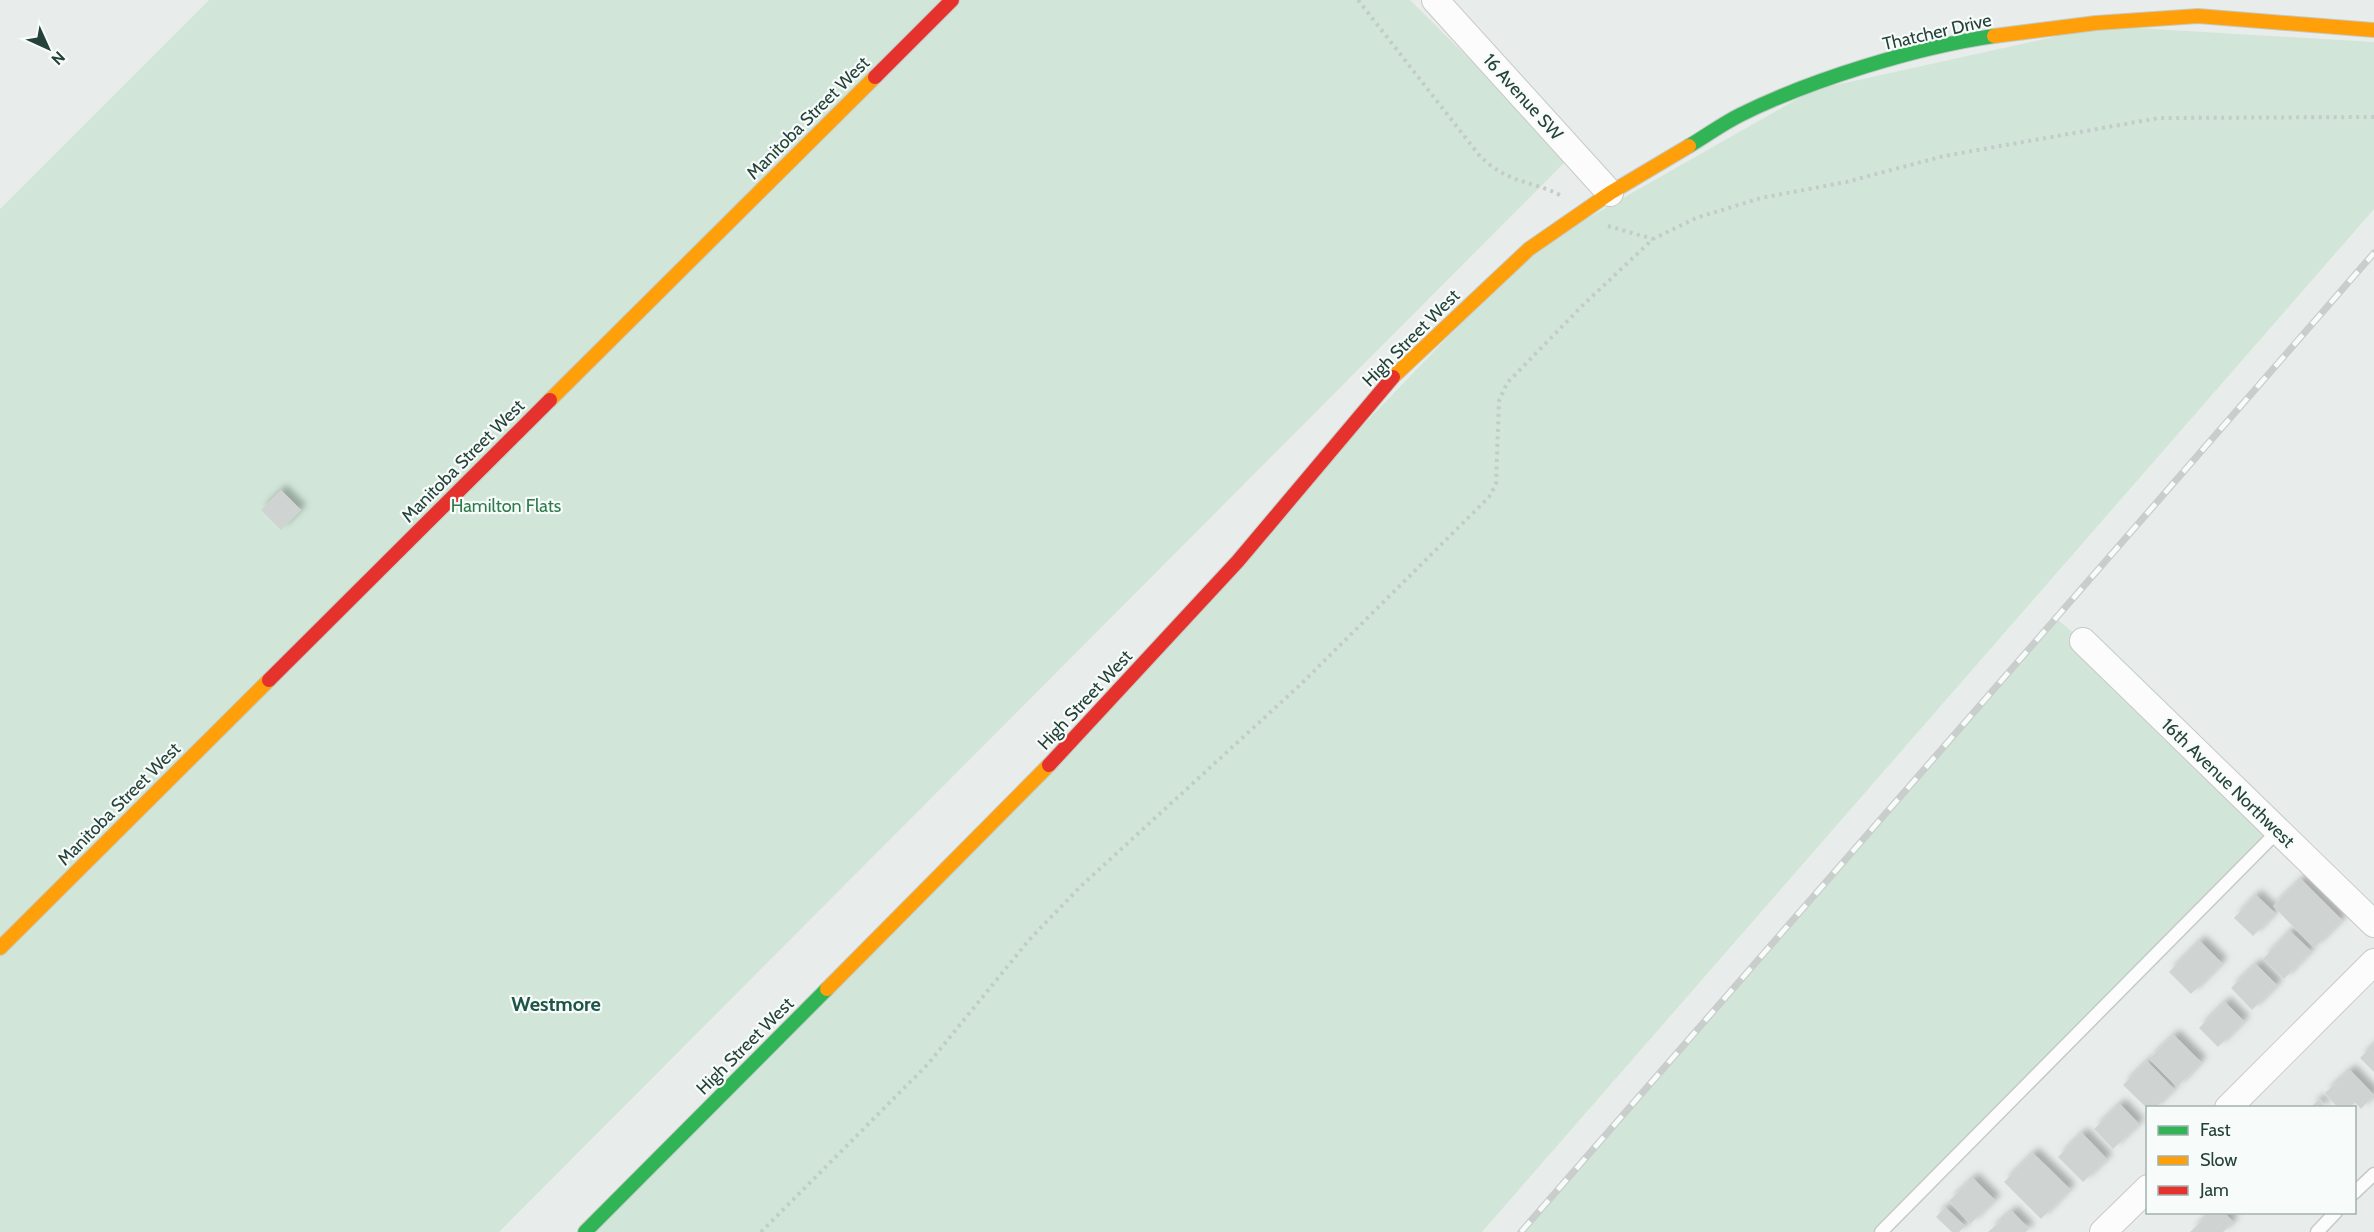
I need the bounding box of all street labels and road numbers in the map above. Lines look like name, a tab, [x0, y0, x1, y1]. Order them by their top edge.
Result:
street label: Thatcher Drive	[1880, 9, 1994, 55]
street label: 16 Avenue SW	[1478, 49, 1568, 145]
street label: Manitoba Street West	[742, 52, 874, 184]
street label: High Street West	[1358, 285, 1464, 391]
street label: Manitoba Street West	[397, 395, 529, 527]
street label: High Street West	[1033, 646, 1137, 754]
street label: 16th Avenue Northwest	[2157, 714, 2299, 852]
street label: Manitoba Street West	[53, 738, 185, 870]
street label: High Street West	[692, 993, 798, 1099]

